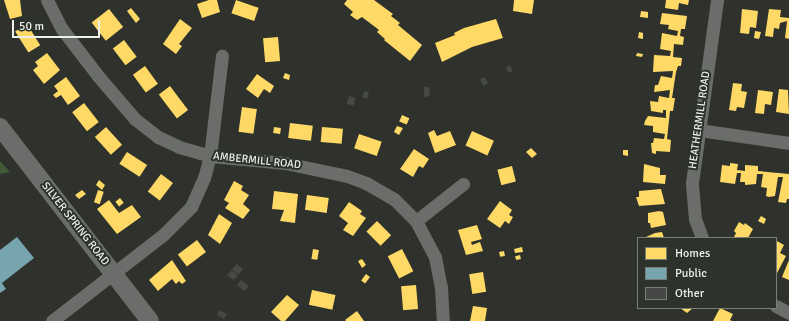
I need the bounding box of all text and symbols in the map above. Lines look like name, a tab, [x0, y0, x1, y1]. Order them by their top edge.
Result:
scale bar	[14, 12, 102, 38]
text: 50 m	[19, 19, 44, 34]
street label: HEATHERMILL ROAD	[687, 70, 713, 170]
street label: AMBERMILL ROAD	[212, 150, 302, 172]
street label: SILVER SPRING ROAD	[38, 180, 112, 268]
legend	[637, 237, 777, 309]
text: Homes	[675, 246, 710, 261]
text: Public	[675, 266, 707, 281]
text: Other	[675, 286, 704, 301]

